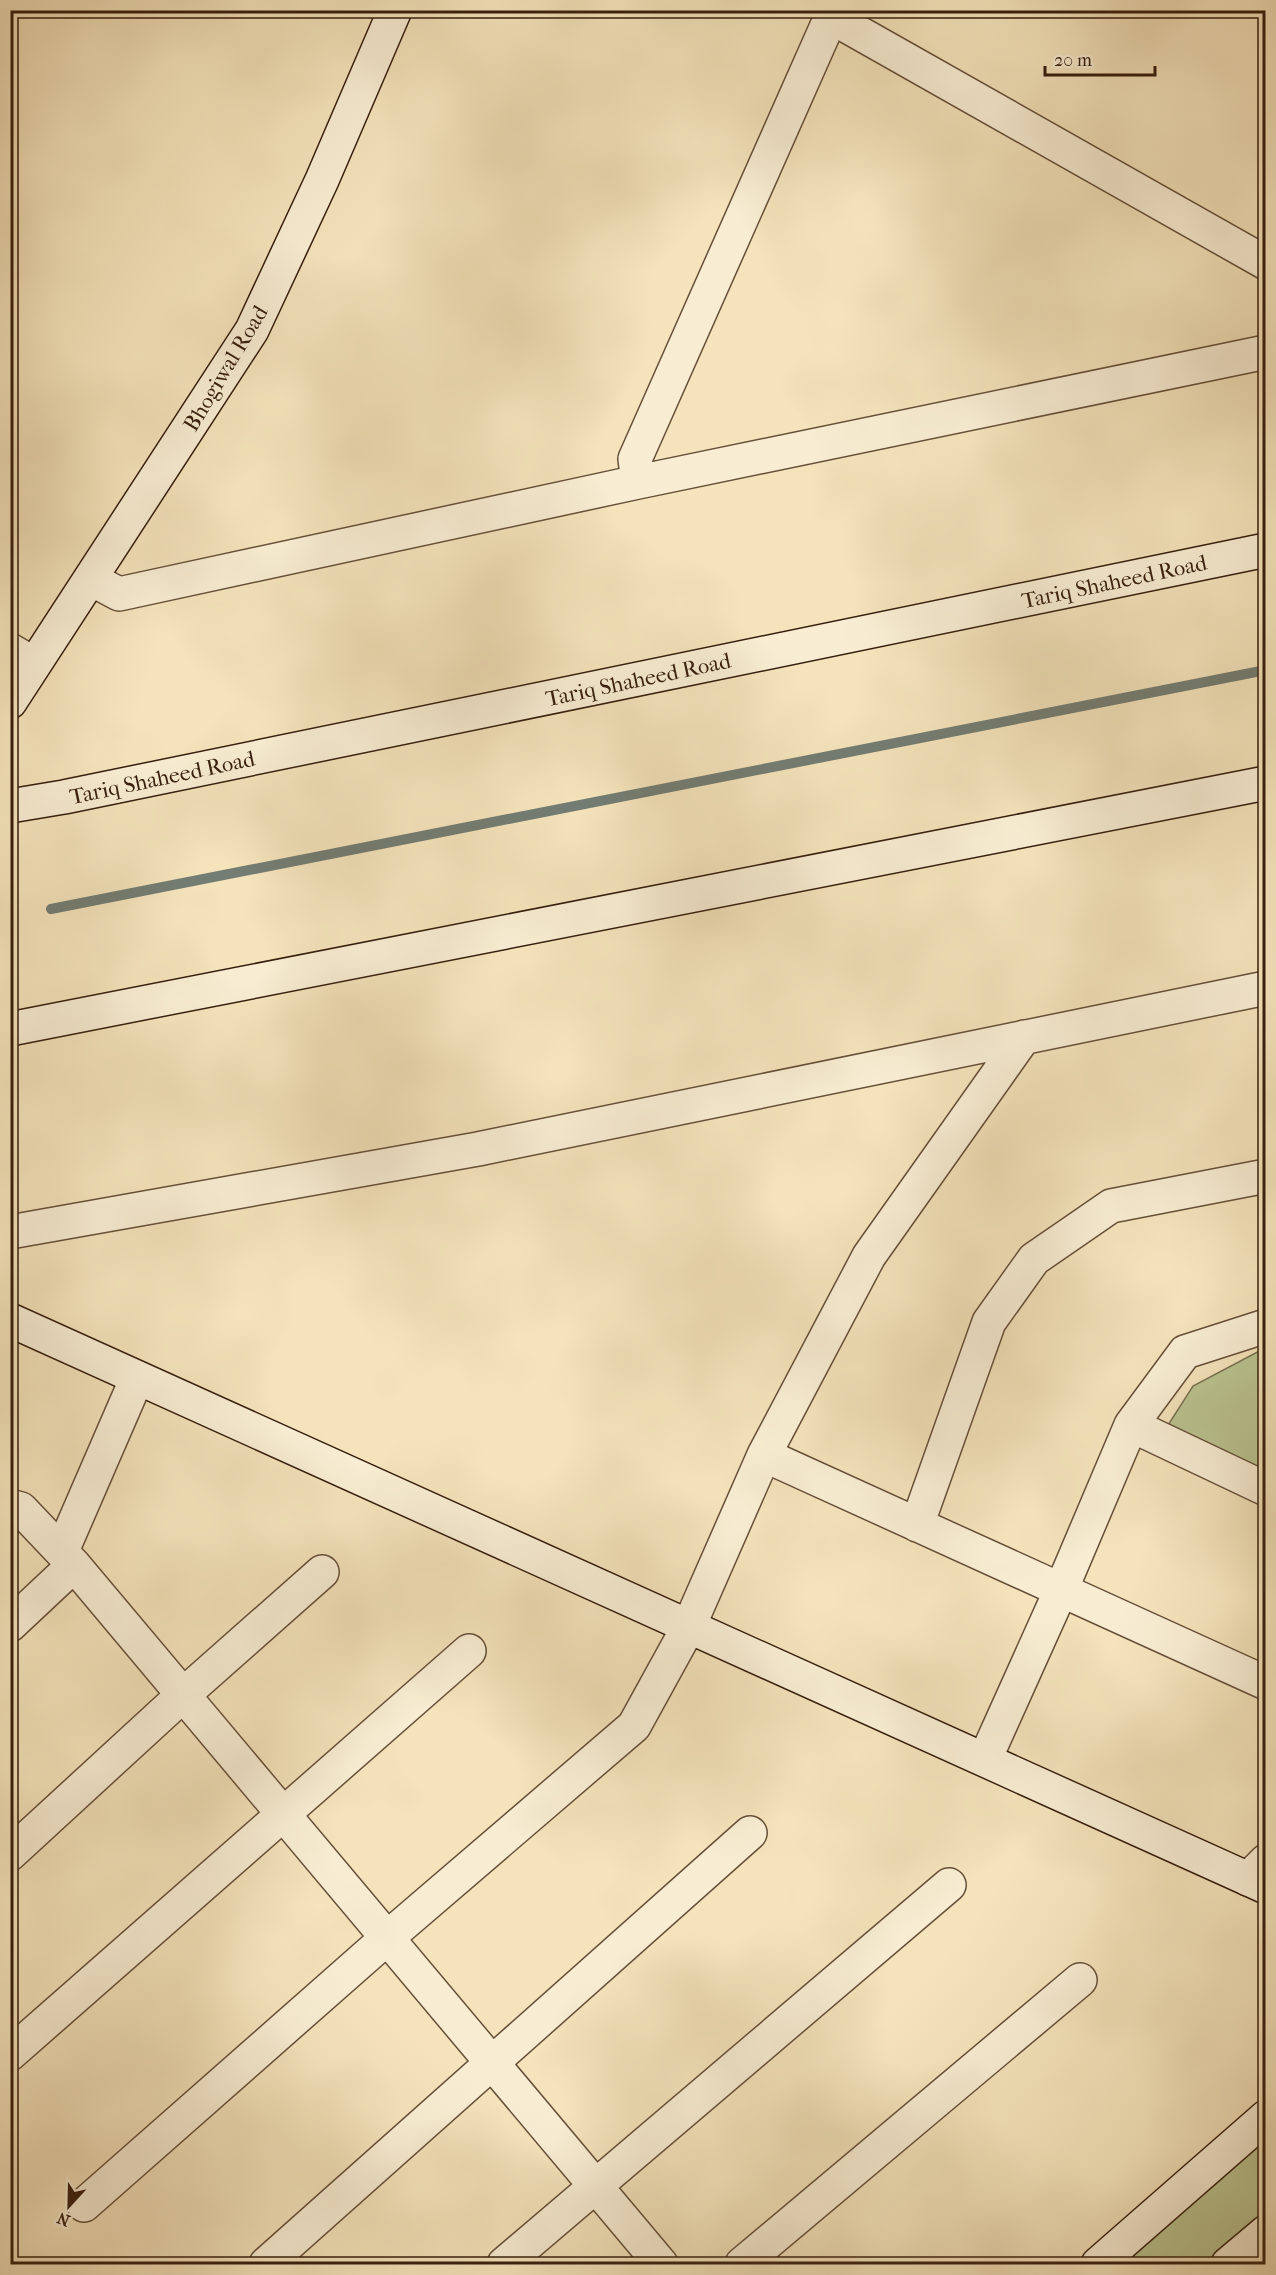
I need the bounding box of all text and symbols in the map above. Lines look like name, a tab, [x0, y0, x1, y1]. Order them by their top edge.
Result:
scale bar	[1045, 39, 1154, 77]
text: 20 m	[1054, 50, 1092, 71]
street label: Bhogiwal Road	[178, 300, 274, 436]
street label: Tariq Shaheed Road	[1019, 549, 1210, 614]
street label: Tariq Shaheed Road	[543, 647, 734, 712]
street label: Tariq Shaheed Road	[67, 745, 258, 810]
north arrow	[39, 2176, 99, 2236]
text: N	[54, 2208, 73, 2231]

